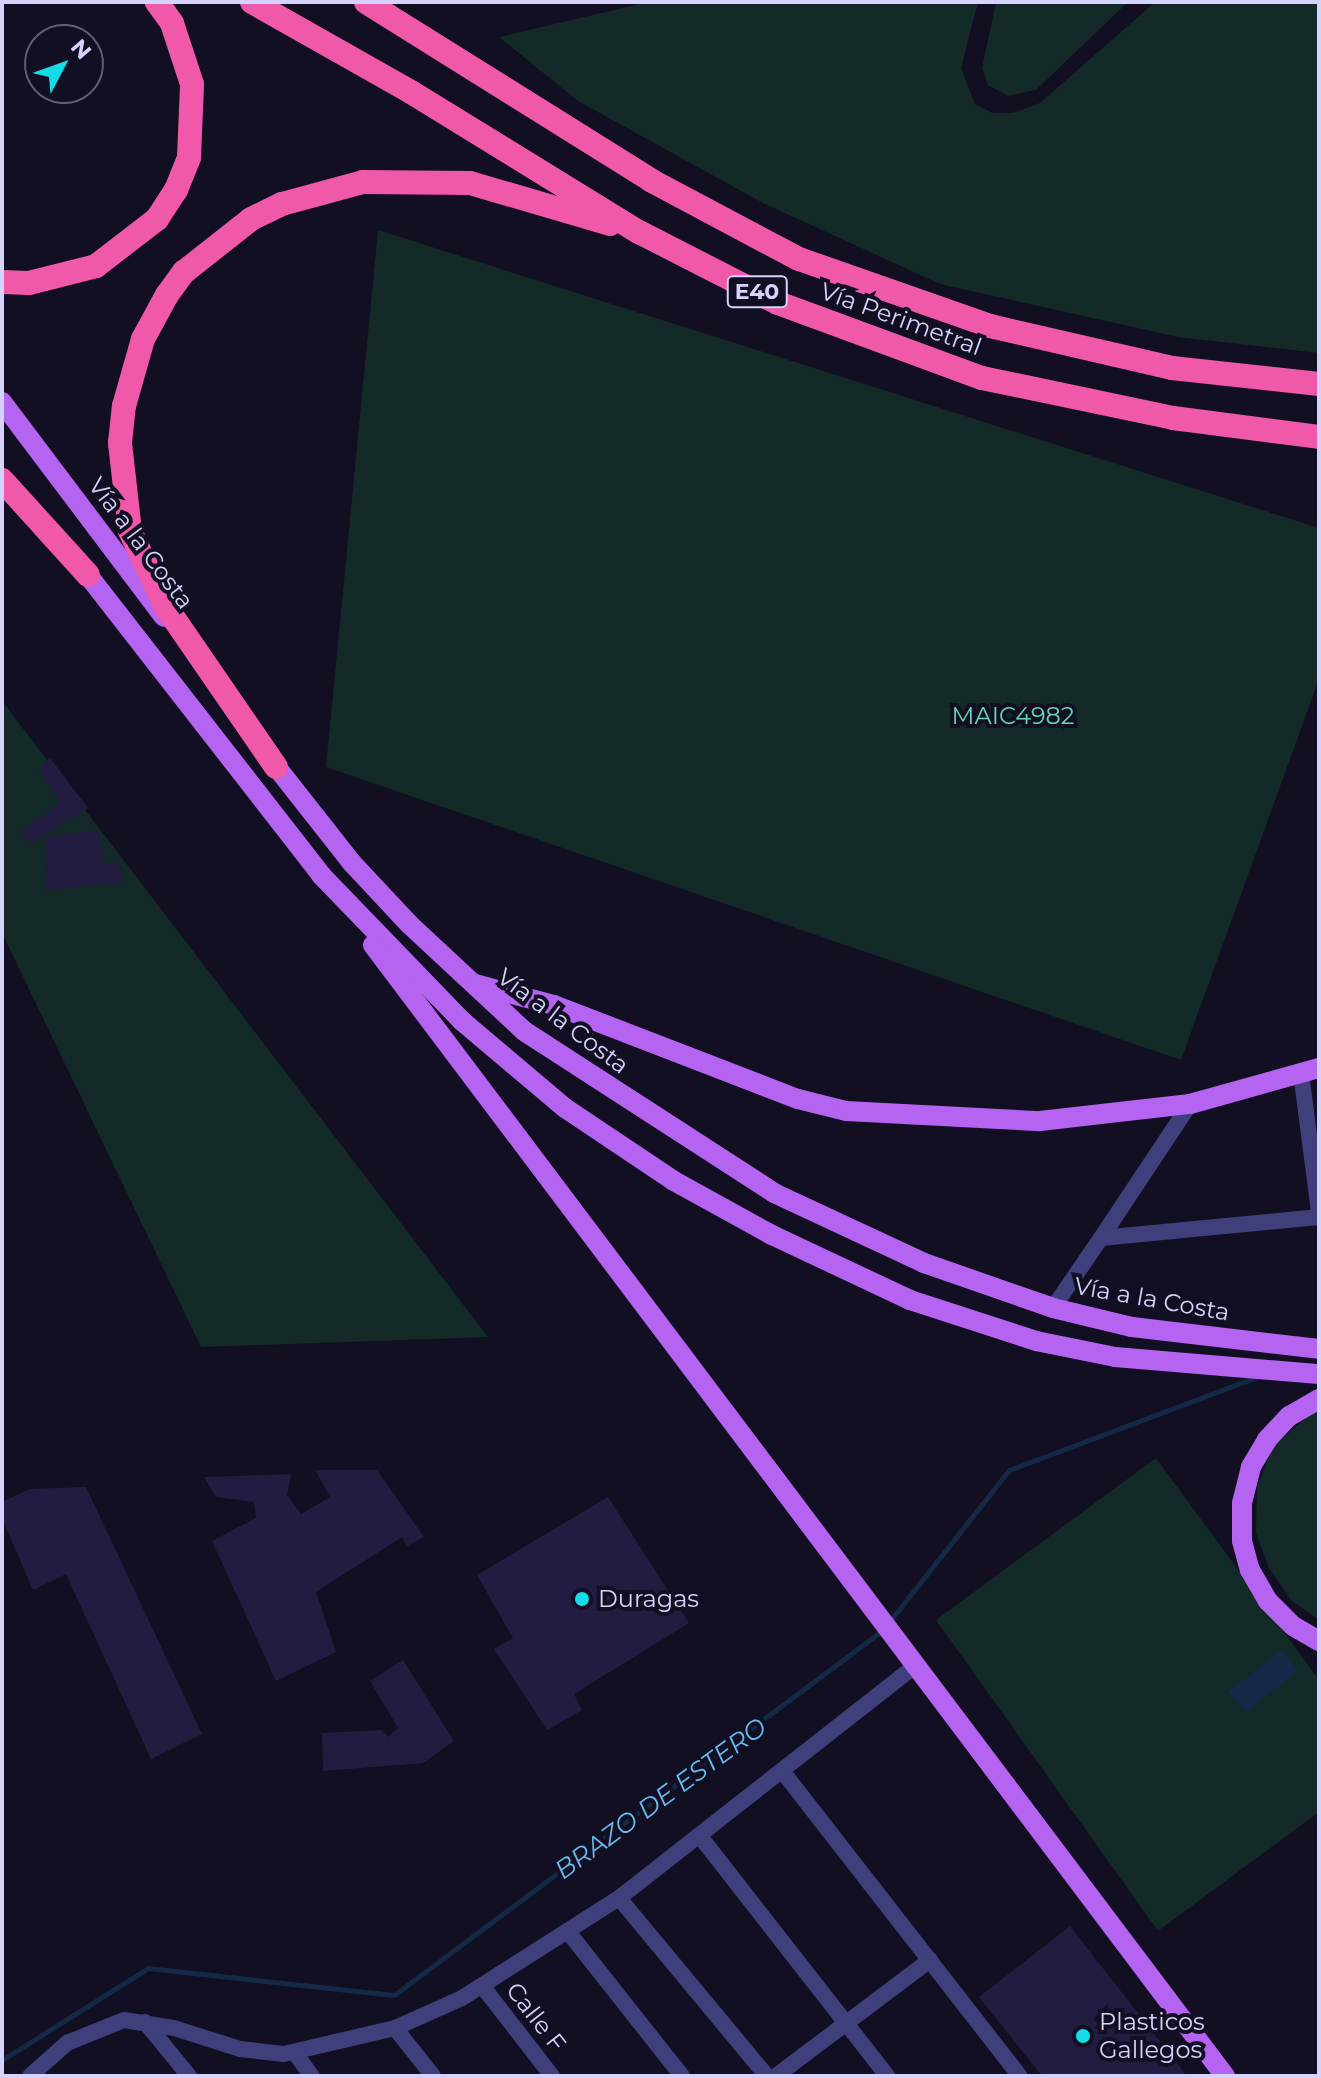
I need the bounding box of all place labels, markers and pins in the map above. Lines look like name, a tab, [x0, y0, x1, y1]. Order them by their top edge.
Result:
place label: Duragas	[598, 1585, 699, 1613]
marker: Duragas	[573, 1590, 591, 1608]
place label: Plasticos Gallegos	[1099, 2008, 1205, 2064]
marker: Plasticos Gallegos	[1074, 2027, 1092, 2045]

